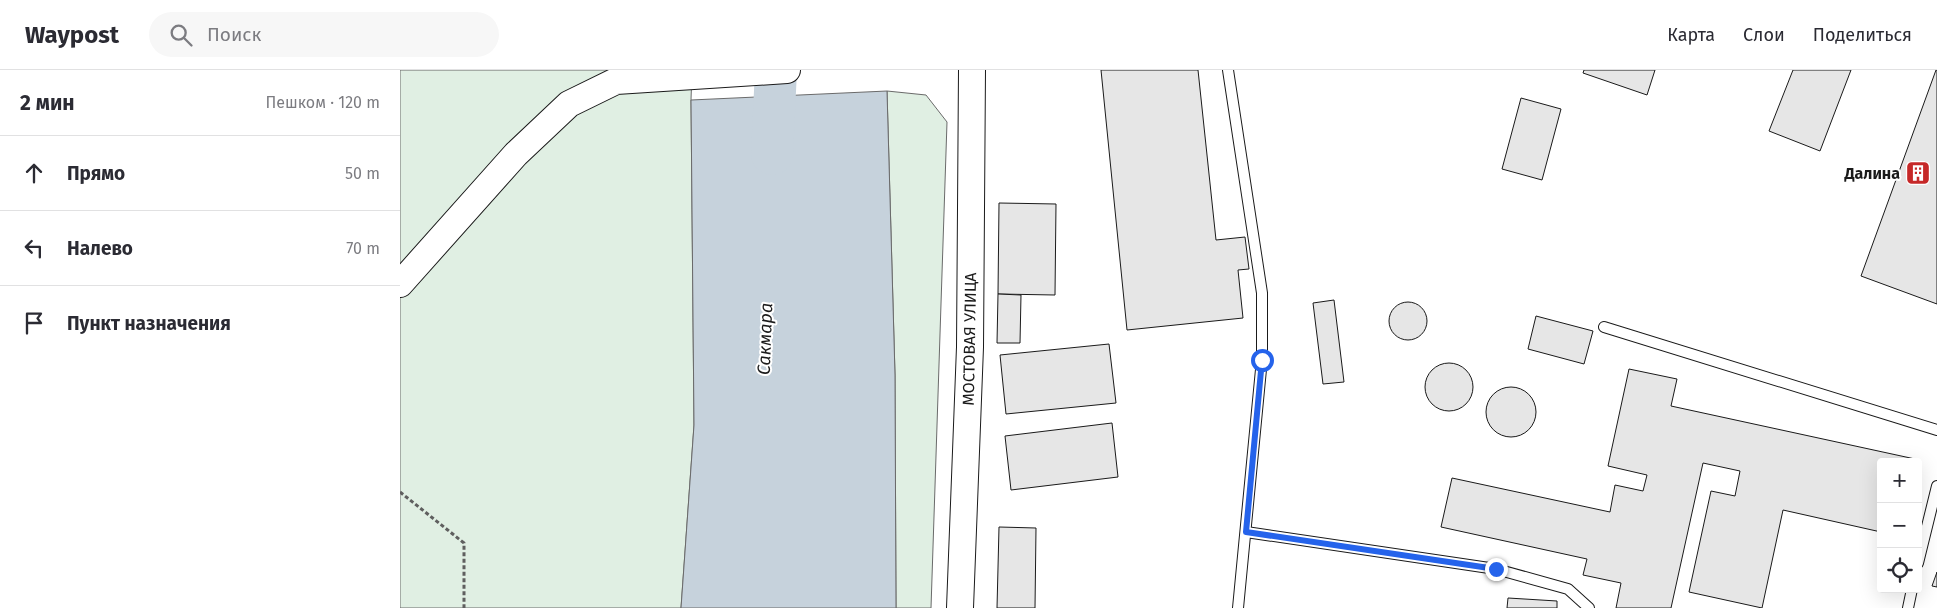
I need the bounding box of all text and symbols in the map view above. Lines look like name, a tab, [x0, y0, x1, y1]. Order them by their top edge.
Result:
search box	[149, 12, 499, 57]
text: Waypost	[25, 21, 119, 49]
icon: search	[167, 21, 195, 49]
text: Поиск	[207, 23, 261, 46]
text: Карта	[1667, 24, 1715, 46]
text: Слои	[1743, 24, 1785, 46]
text: Поделиться	[1813, 24, 1912, 46]
text: 2 мин	[20, 90, 75, 116]
text: Пешком · 120 m	[265, 93, 380, 112]
icon: ahead	[20, 159, 48, 187]
building icon: Далина	[1905, 160, 1931, 186]
text: Прямо	[67, 162, 125, 185]
text: 50 m	[345, 164, 380, 183]
place label: Далина	[1843, 164, 1900, 183]
icon: left	[20, 234, 48, 262]
text: Налево	[67, 237, 133, 260]
text: 70 m	[346, 239, 380, 258]
street label: МОСТОВАЯ УЛИЦА	[959, 271, 980, 406]
water label: Сакмара	[753, 302, 777, 376]
icon: arrive	[20, 309, 48, 337]
text: Пункт назначения	[67, 312, 231, 335]
route start	[1251, 349, 1274, 372]
map controls	[1877, 458, 1922, 593]
button: +	[1877, 458, 1922, 503]
button: −	[1877, 503, 1922, 548]
button: locate	[1877, 548, 1922, 593]
route end	[1485, 558, 1508, 581]

